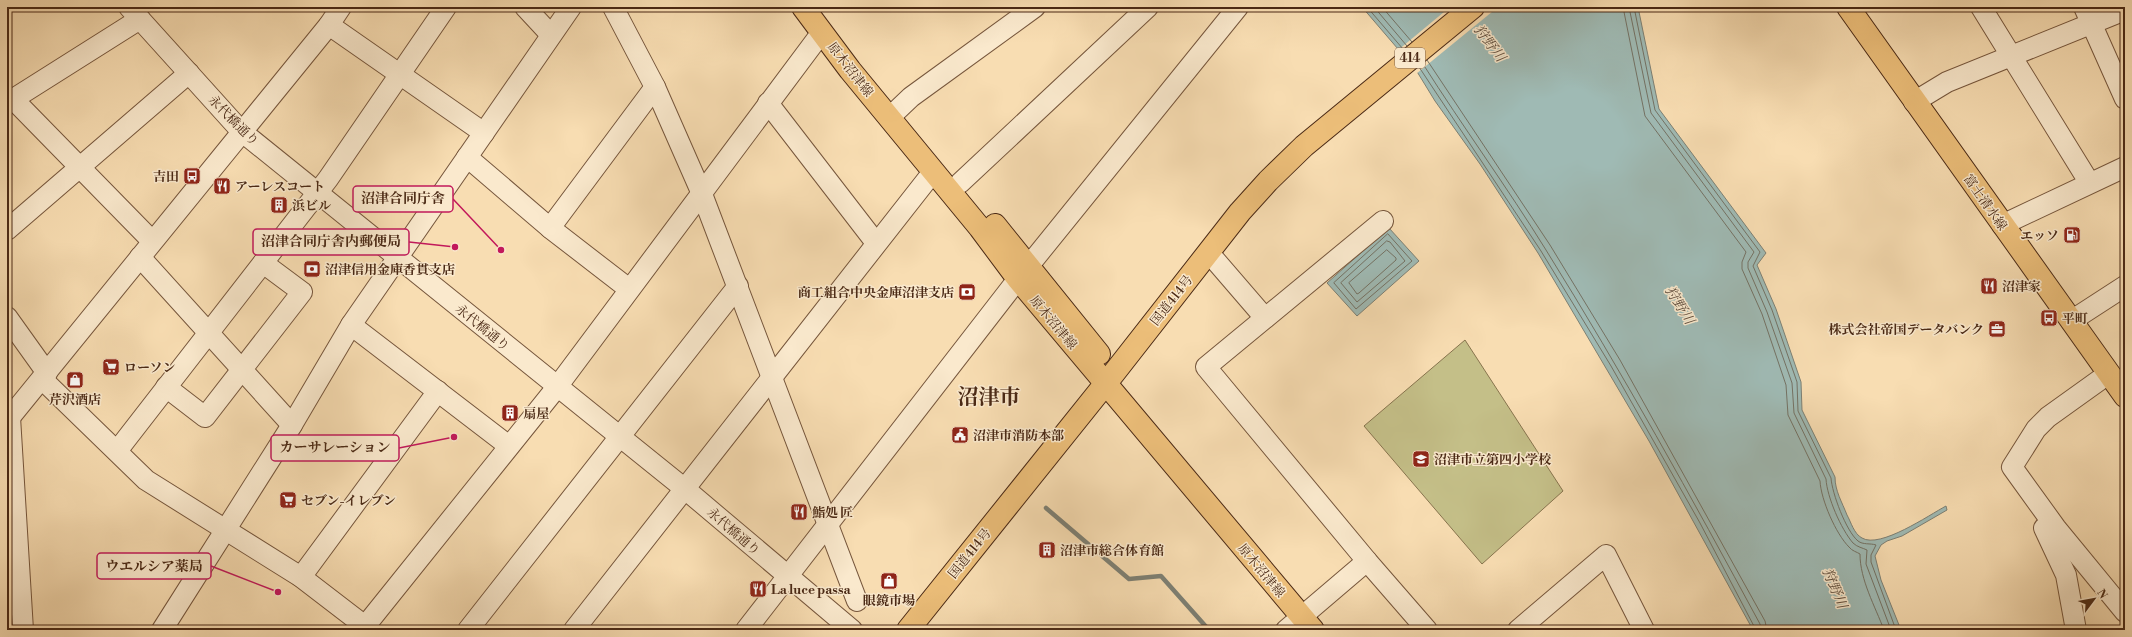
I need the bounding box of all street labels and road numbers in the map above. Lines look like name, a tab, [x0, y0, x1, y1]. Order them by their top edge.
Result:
street label: 原木沼津線	[824, 39, 877, 100]
road number: 414	[1395, 48, 1425, 68]
street label: 永代橋通り	[205, 92, 262, 149]
street label: 富士清水線	[1960, 171, 2010, 234]
street label: 国道414号	[1147, 272, 1196, 329]
street label: 原木沼津線	[1026, 293, 1080, 353]
street label: 永代橋通り	[452, 301, 513, 354]
street label: 永代橋通り	[704, 504, 763, 559]
street label: 国道414号	[945, 525, 995, 582]
street label: 原木沼津線	[1234, 541, 1288, 601]

